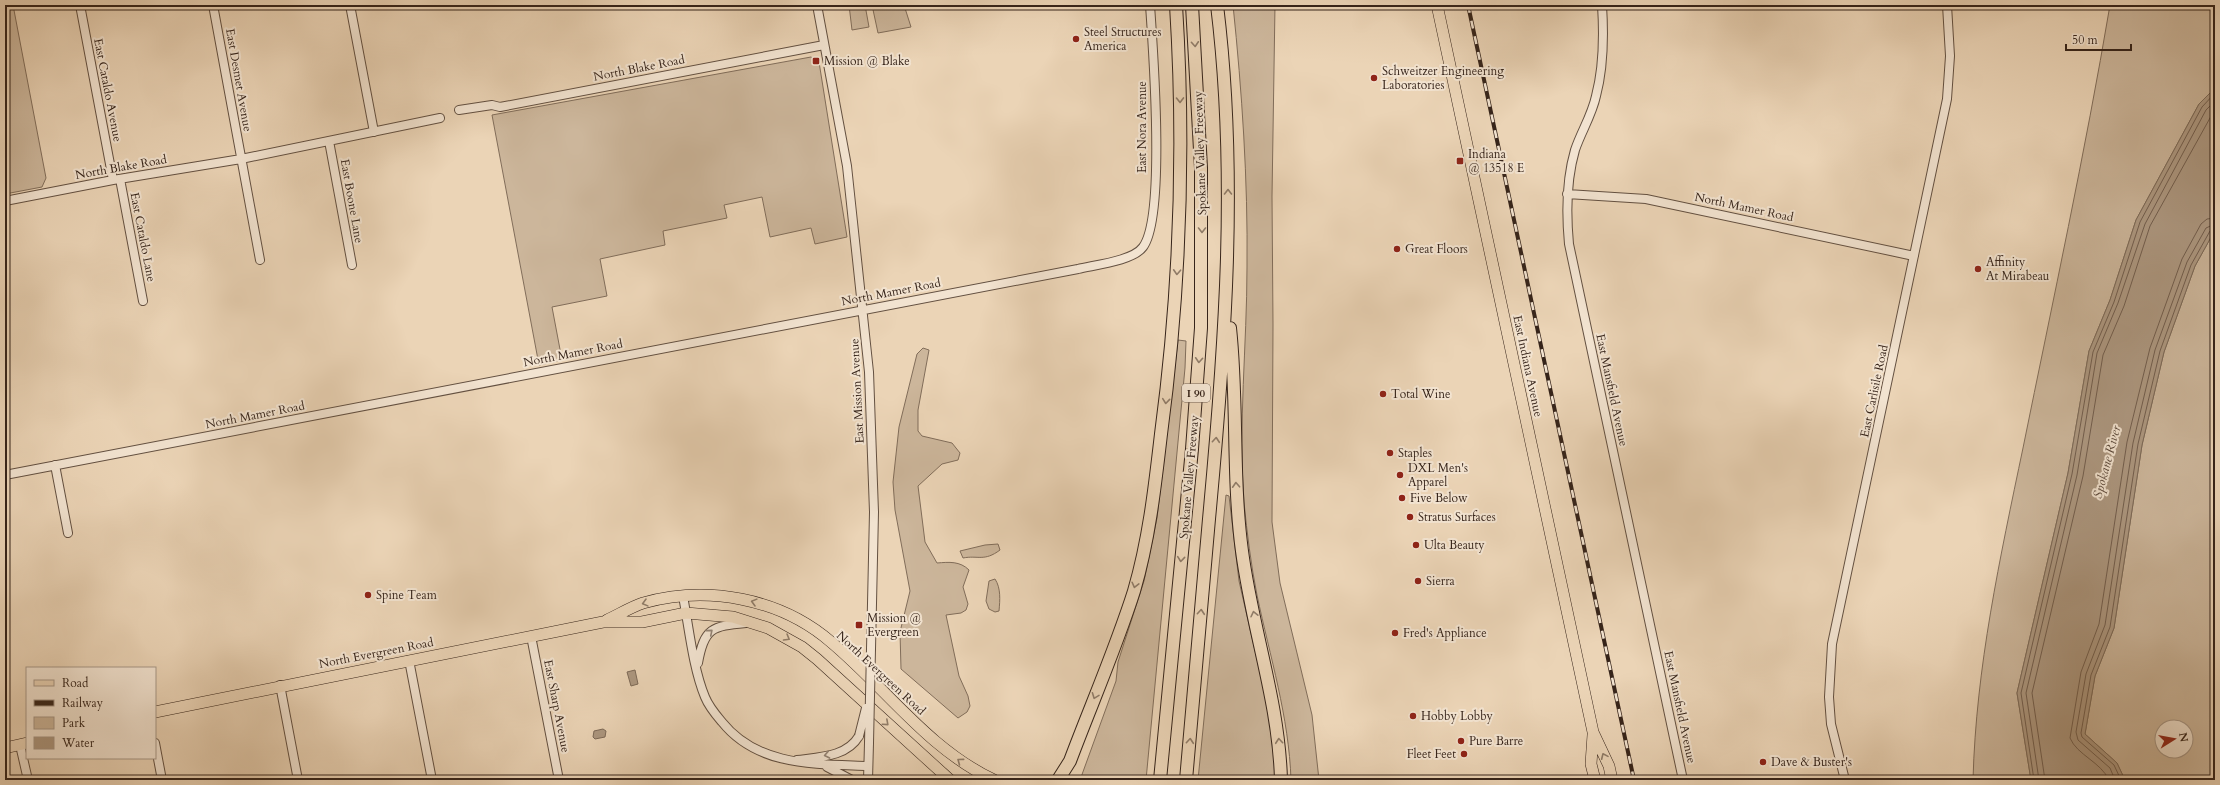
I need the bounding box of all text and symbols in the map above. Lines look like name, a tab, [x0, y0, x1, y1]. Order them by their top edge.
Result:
place label: Steel Structures America	[1084, 24, 1161, 54]
scale bar	[2066, 26, 2131, 52]
street label: East Desmet Avenue	[222, 27, 256, 133]
text: 50 m	[2072, 32, 2099, 48]
marker: Steel Structures America	[1071, 34, 1081, 44]
street label: East Cataldo Avenue	[90, 37, 126, 143]
one-way arrow	[1190, 41, 1199, 47]
street label: North Blake Road	[592, 51, 687, 85]
place label: Mission @ Blake	[824, 53, 910, 69]
marker: Mission @ Blake	[811, 56, 821, 66]
place label: Schweitzer Engineering Laboratories	[1382, 63, 1504, 93]
marker: Schweitzer Engineering Laboratories	[1369, 73, 1379, 83]
street label: East Nora Avenue	[1134, 81, 1150, 173]
street label: Spokane Valley Freeway	[1190, 90, 1210, 215]
one-way arrow	[1176, 97, 1184, 103]
place label: Indiana @ 13518 E	[1468, 146, 1524, 176]
street label: North Blake Road	[74, 151, 169, 183]
marker: Indiana @ 13518 E	[1455, 156, 1465, 166]
street label: East Boone Lane	[337, 158, 367, 244]
one-way arrow	[1224, 189, 1232, 195]
street label: North Mamer Road	[1693, 189, 1796, 225]
street label: East Cataldo Lane	[126, 191, 160, 283]
one-way arrow	[1198, 227, 1206, 233]
place label: Great Floors	[1405, 241, 1468, 257]
marker: Great Floors	[1392, 244, 1402, 254]
place label: Affinity At Mirabeau	[1986, 254, 2050, 284]
marker: Affinity At Mirabeau	[1973, 264, 1983, 274]
one-way arrow	[1173, 269, 1181, 275]
street label: North Mamer Road	[840, 274, 943, 309]
street label: East Indiana Avenue	[1509, 314, 1547, 418]
street label: East Mansfield Avenue	[1592, 332, 1632, 448]
street label: North Mamer Road	[522, 335, 625, 370]
street label: East Mission Avenue	[846, 338, 868, 444]
street label: East Carlisile Road	[1856, 343, 1892, 439]
one-way arrow	[1195, 357, 1204, 363]
road number: I 90	[1182, 384, 1210, 402]
place label: Total Wine	[1391, 386, 1450, 402]
marker: Total Wine	[1378, 389, 1388, 399]
street label: North Mamer Road	[204, 397, 307, 432]
one-way arrow	[1161, 398, 1170, 404]
street label: Spokane Valley Freeway	[1176, 414, 1202, 540]
water label: Spokane River	[2089, 423, 2126, 501]
one-way arrow	[1212, 437, 1221, 443]
place label: Staples	[1398, 445, 1432, 461]
marker: Staples	[1385, 448, 1395, 458]
place label: DXL Men's Apparel	[1408, 460, 1468, 490]
marker: DXL Men's Apparel	[1395, 470, 1405, 480]
one-way arrow	[1231, 482, 1240, 488]
place label: Five Below	[1410, 490, 1468, 506]
marker: Five Below	[1397, 493, 1407, 503]
place label: Stratus Surfaces	[1418, 509, 1496, 525]
marker: Stratus Surfaces	[1405, 512, 1415, 522]
place label: Ulta Beauty	[1424, 537, 1485, 553]
marker: Ulta Beauty	[1411, 540, 1421, 550]
one-way arrow	[1177, 556, 1186, 562]
place label: Sierra	[1426, 573, 1456, 589]
marker: Sierra	[1413, 576, 1423, 586]
one-way arrow	[1132, 581, 1140, 588]
place label: Spine Team	[376, 587, 438, 603]
marker: Spine Team	[363, 590, 373, 600]
one-way arrow	[751, 598, 758, 607]
one-way arrow	[642, 599, 648, 607]
one-way arrow	[1197, 609, 1206, 615]
place label: Mission @ Evergreen	[867, 610, 922, 640]
one-way arrow	[1250, 610, 1258, 617]
marker: Mission @ Evergreen	[854, 620, 864, 630]
place label: Fred's Appliance	[1403, 625, 1487, 641]
street label: North Evergreen Road	[833, 627, 929, 719]
marker: Fred's Appliance	[1390, 628, 1400, 638]
one-way arrow	[705, 630, 713, 637]
street label: North Evergreen Road	[317, 634, 435, 672]
one-way arrow	[783, 634, 790, 641]
street label: East Mansfield Avenue	[1660, 649, 1700, 765]
street label: East Sharp Avenue	[540, 658, 574, 754]
legend	[26, 667, 156, 759]
text: Road	[62, 675, 89, 691]
one-way arrow	[1091, 692, 1099, 699]
text: Railway	[62, 695, 104, 711]
place label: Hobby Lobby	[1421, 708, 1494, 724]
marker: Hobby Lobby	[1408, 711, 1418, 721]
text: Park	[62, 715, 86, 731]
one-way arrow	[881, 718, 889, 725]
north arrow	[2154, 719, 2194, 759]
text: N	[2175, 731, 2192, 744]
place label: Pure Barre	[1469, 733, 1523, 749]
text: Water	[61, 735, 95, 751]
marker: Pure Barre	[1456, 736, 1466, 746]
one-way arrow	[1185, 738, 1194, 744]
one-way arrow	[1275, 738, 1284, 744]
place label: Fleet Feet	[1407, 746, 1456, 762]
marker: Fleet Feet	[1459, 749, 1469, 759]
one-way arrow	[824, 750, 831, 759]
one-way arrow	[1601, 752, 1609, 760]
place label: Dave & Buster's	[1771, 754, 1852, 770]
marker: Dave & Buster's	[1758, 757, 1768, 767]
one-way arrow	[958, 759, 965, 766]

